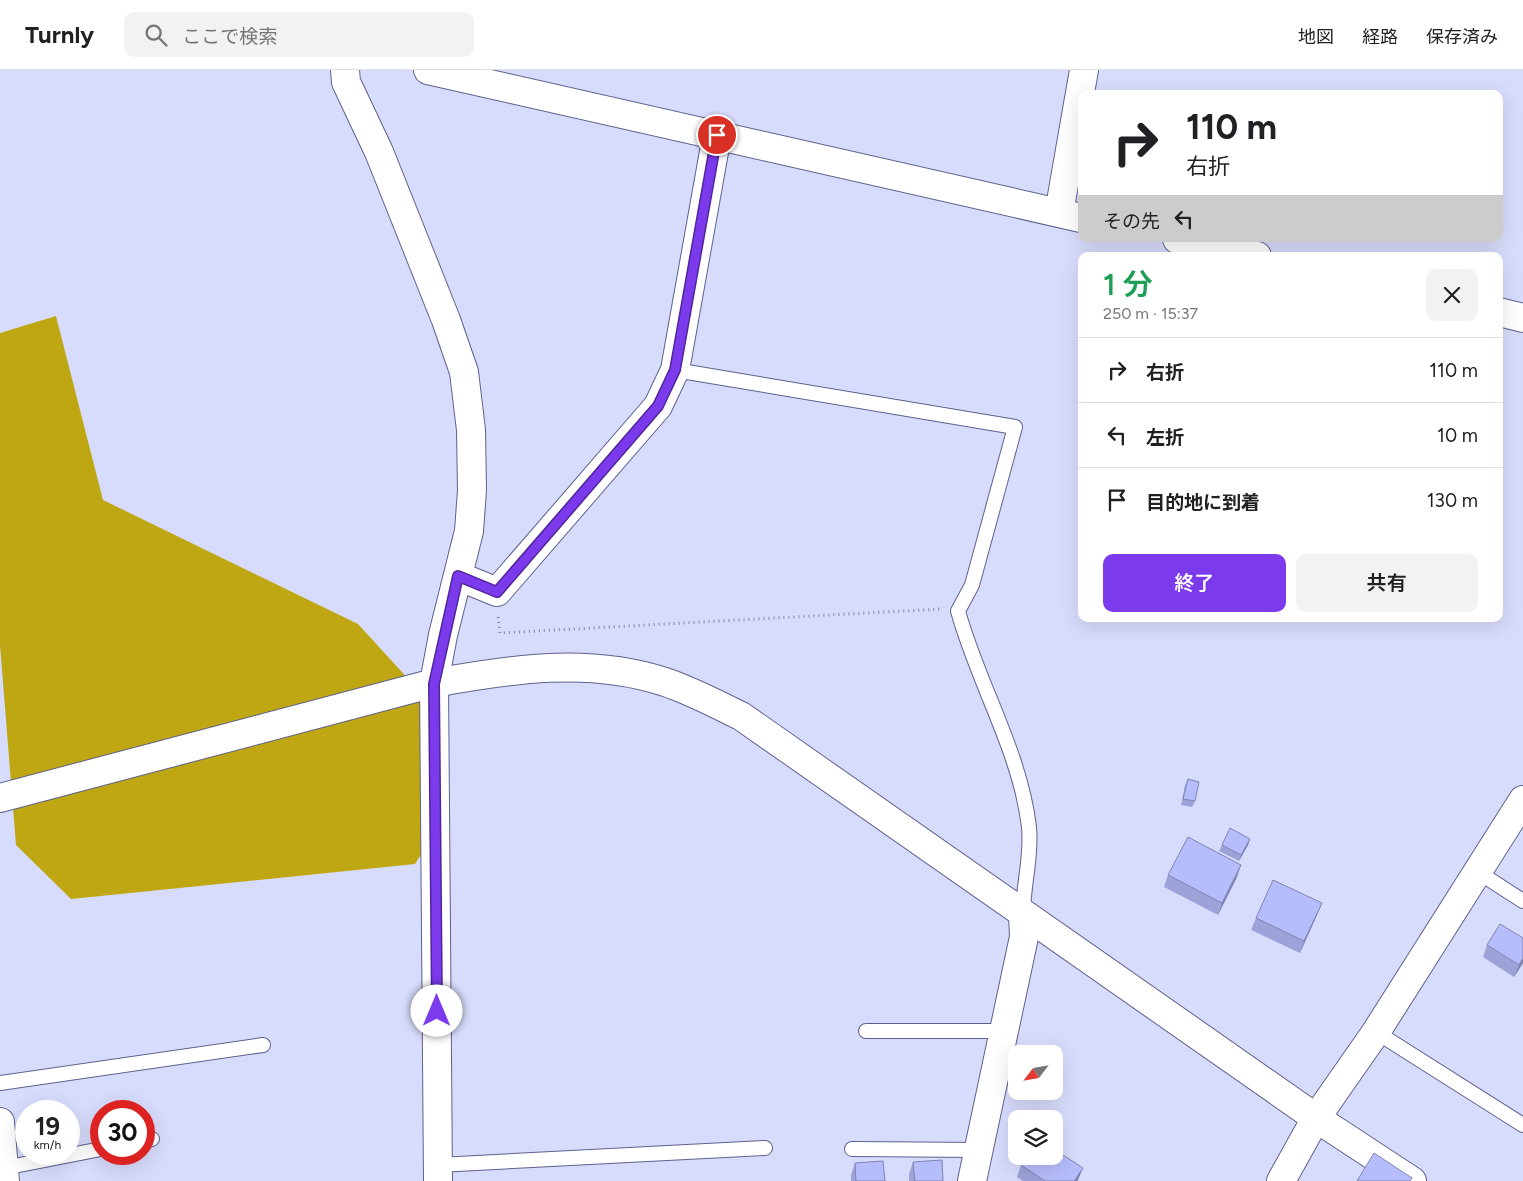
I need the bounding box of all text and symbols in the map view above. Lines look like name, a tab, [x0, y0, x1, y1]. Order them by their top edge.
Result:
search box	[124, 12, 474, 57]
text: Turnly	[25, 20, 94, 49]
icon: search	[142, 21, 170, 49]
text: ここで検索	[182, 25, 277, 48]
text: 地図	[1298, 26, 1334, 48]
text: 経路	[1362, 26, 1398, 48]
text: 保存済み	[1426, 26, 1498, 48]
text: 110 m	[1186, 106, 1277, 148]
icon: right	[1103, 110, 1168, 175]
pin	[696, 114, 738, 156]
icon: arrive	[703, 121, 731, 149]
text: 右折	[1186, 153, 1230, 180]
icon: left	[1170, 205, 1198, 233]
text: その先	[1103, 210, 1160, 233]
text: 1 分	[1103, 266, 1153, 303]
button: close	[1426, 269, 1478, 321]
text: 250 m · 15:37	[1103, 304, 1198, 323]
icon: right	[1103, 356, 1131, 384]
text: 110 m	[1429, 359, 1478, 382]
text: 右折	[1146, 361, 1184, 384]
icon: left	[1103, 421, 1131, 449]
text: 10 m	[1437, 424, 1478, 447]
text: 左折	[1146, 426, 1184, 449]
icon: arrive	[1103, 486, 1131, 514]
text: 130 m	[1427, 489, 1478, 512]
text: 目的地に到着	[1146, 491, 1260, 514]
button: 終了	[1103, 554, 1286, 612]
button: 共有	[1296, 554, 1478, 612]
position arrow	[410, 984, 462, 1036]
north arrow	[1008, 1045, 1062, 1100]
map controls	[1008, 1045, 1063, 1165]
speed limit sign: 30	[90, 1100, 155, 1165]
button: layers	[1008, 1110, 1063, 1165]
text: 19	[35, 1111, 60, 1141]
text: km/h	[34, 1138, 61, 1152]

